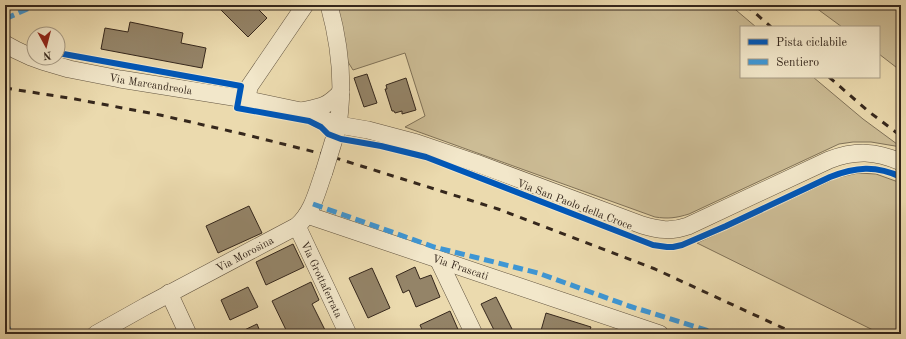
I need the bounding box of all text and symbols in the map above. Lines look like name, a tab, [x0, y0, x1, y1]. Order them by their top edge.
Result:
north arrow	[26, 26, 66, 66]
legend	[740, 26, 880, 78]
text: Pista ciclabile	[776, 37, 848, 49]
text: N	[42, 48, 52, 60]
text: Sentiero	[776, 57, 819, 69]
street label: Via Marcandreola	[108, 73, 193, 98]
street label: Via San Paolo della Croce	[515, 178, 634, 233]
street label: Via Morosina	[215, 235, 276, 275]
street label: Via Grottaferrata	[298, 240, 344, 320]
street label: Via Frascati	[430, 254, 490, 283]

